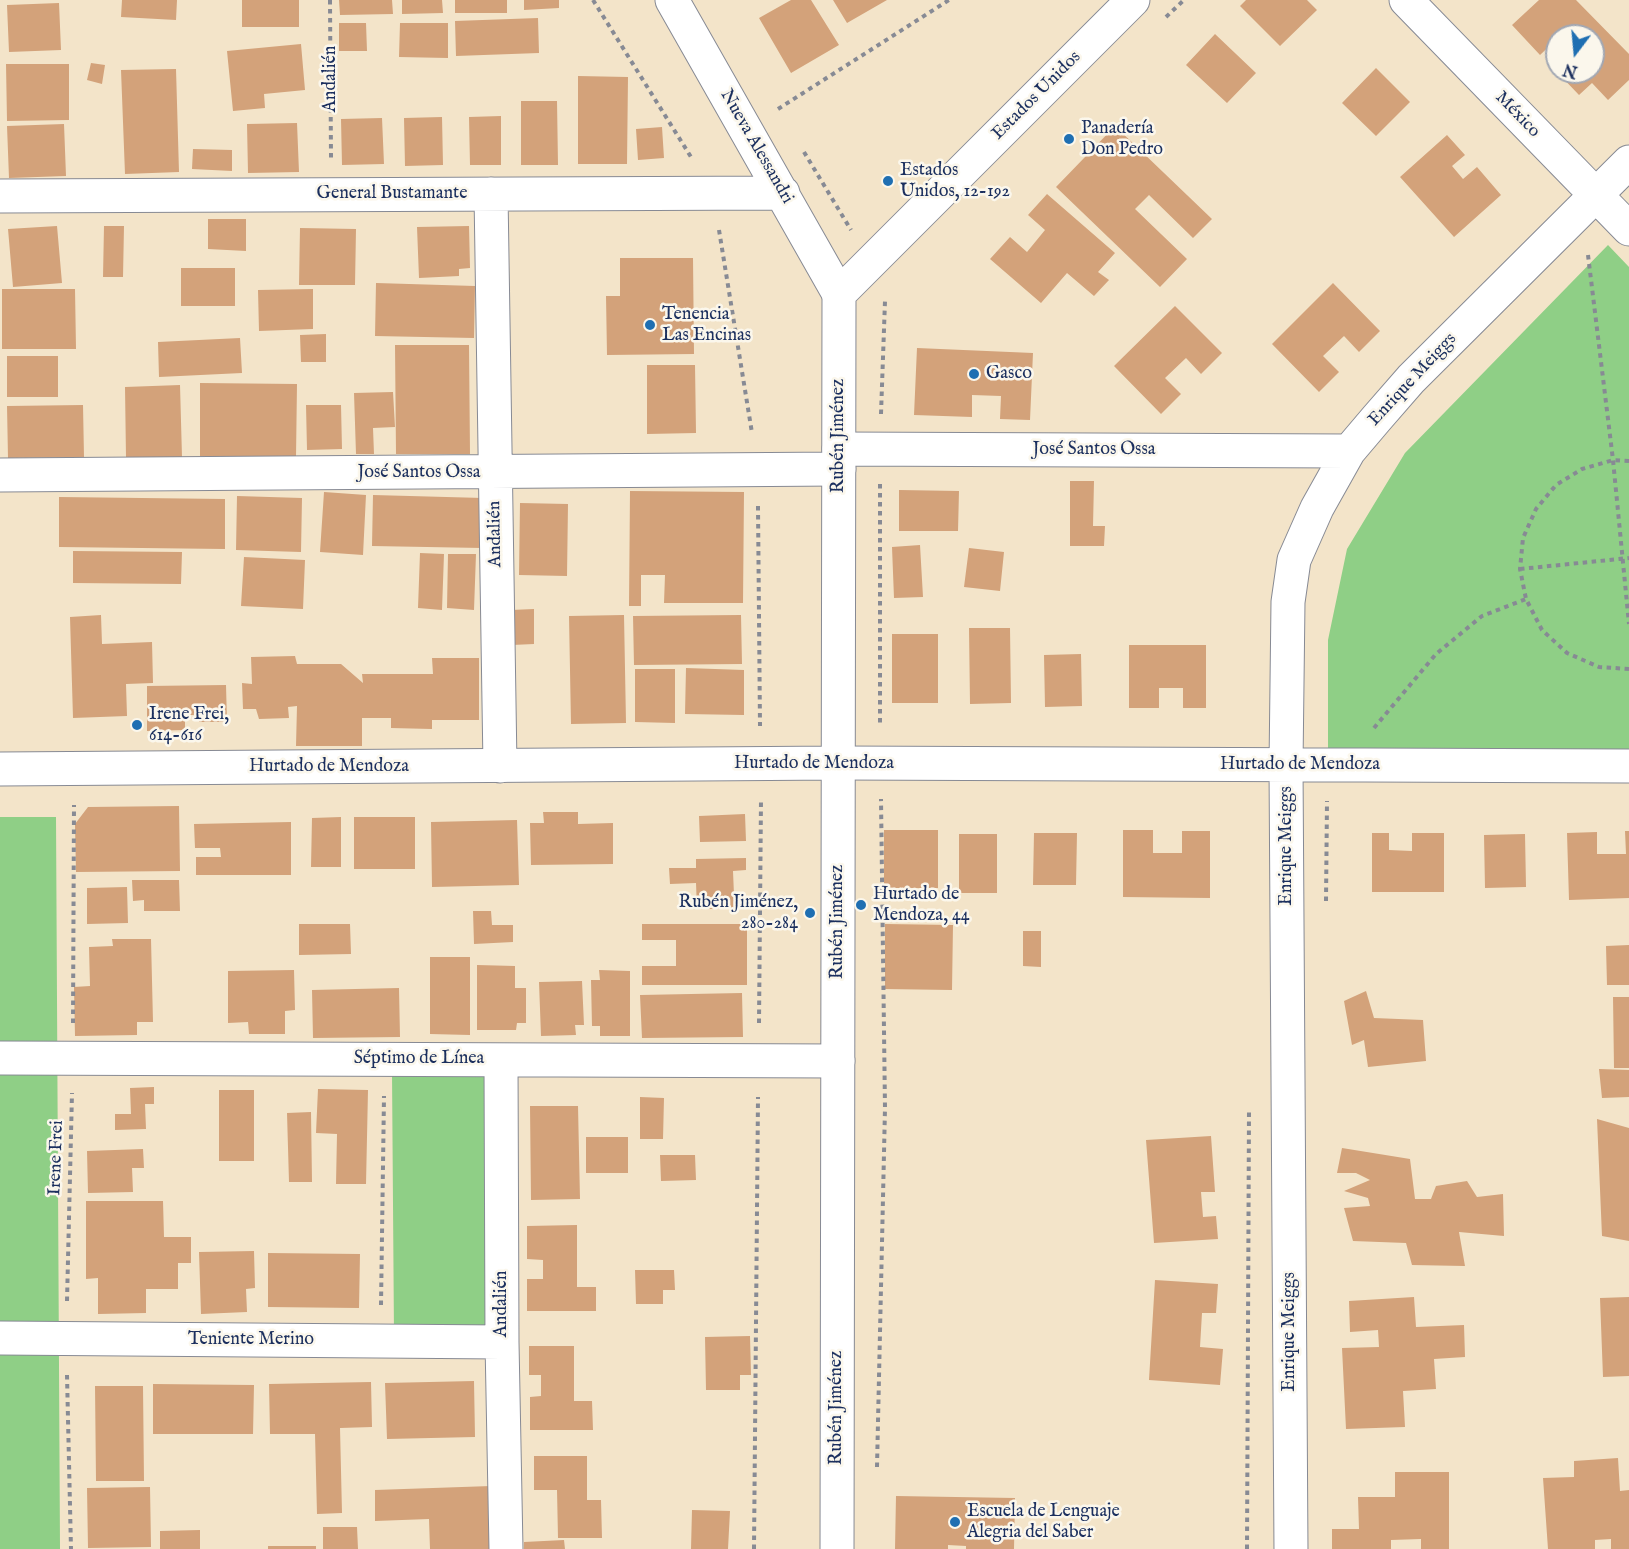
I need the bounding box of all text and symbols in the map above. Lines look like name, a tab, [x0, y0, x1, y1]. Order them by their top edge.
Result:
north arrow	[1545, 24, 1605, 84]
street label: Andalién	[320, 46, 342, 112]
street label: Estados Unidos	[988, 47, 1086, 145]
text: N	[1561, 58, 1580, 81]
street label: Nueva Alessandri	[714, 86, 798, 208]
street label: México	[1490, 87, 1544, 143]
place label: Panadería Don Pedro	[1081, 118, 1163, 160]
marker: Panadería Don Pedro	[1062, 132, 1076, 146]
place label: Estados Unidos, 12-192	[900, 160, 1010, 202]
marker: Estados Unidos, 12-192	[881, 174, 895, 188]
street label: General Bustamante	[317, 183, 467, 205]
place label: Tenencia Las Encinas	[662, 304, 751, 346]
marker: Tenencia Las Encinas	[643, 318, 657, 332]
street label: Enrique Meiggs	[1364, 329, 1462, 431]
place label: Gasco	[986, 363, 1032, 385]
marker: Gasco	[967, 367, 981, 381]
street label: Rubén Jiménez	[828, 379, 850, 493]
street label: José Santos Ossa	[1032, 439, 1156, 461]
street label: José Santos Ossa	[357, 462, 481, 484]
street label: Andalién	[485, 500, 507, 568]
place label: Irene Frei, 614-616	[149, 704, 229, 746]
marker: Irene Frei, 614-616	[130, 718, 144, 732]
street label: Hurtado de Mendoza	[734, 753, 894, 775]
street label: Hurtado de Mendoza	[1220, 754, 1380, 776]
street label: Hurtado de Mendoza	[249, 756, 409, 778]
street label: Enrique Meiggs	[1276, 786, 1298, 906]
street label: Rubén Jiménez	[827, 865, 849, 979]
place label: Hurtado de Mendoza, 44	[873, 884, 970, 926]
place label: Rubén Jiménez, 280-284	[679, 892, 798, 934]
marker: Hurtado de Mendoza, 44	[854, 898, 868, 912]
marker: Rubén Jiménez, 280-284	[803, 906, 817, 920]
street label: Séptimo de Línea	[354, 1048, 484, 1070]
street label: Irene Frei	[45, 1120, 69, 1196]
street label: Andalién	[491, 1271, 513, 1337]
street label: Enrique Meiggs	[1279, 1272, 1301, 1392]
street label: Teniente Merino	[188, 1329, 314, 1351]
street label: Rubén Jiménez	[826, 1351, 848, 1465]
place label: Escuela de Lenguaje Alegria del Saber	[967, 1501, 1120, 1544]
marker: Escuela de Lenguaje Alegria del Saber	[948, 1515, 962, 1529]

